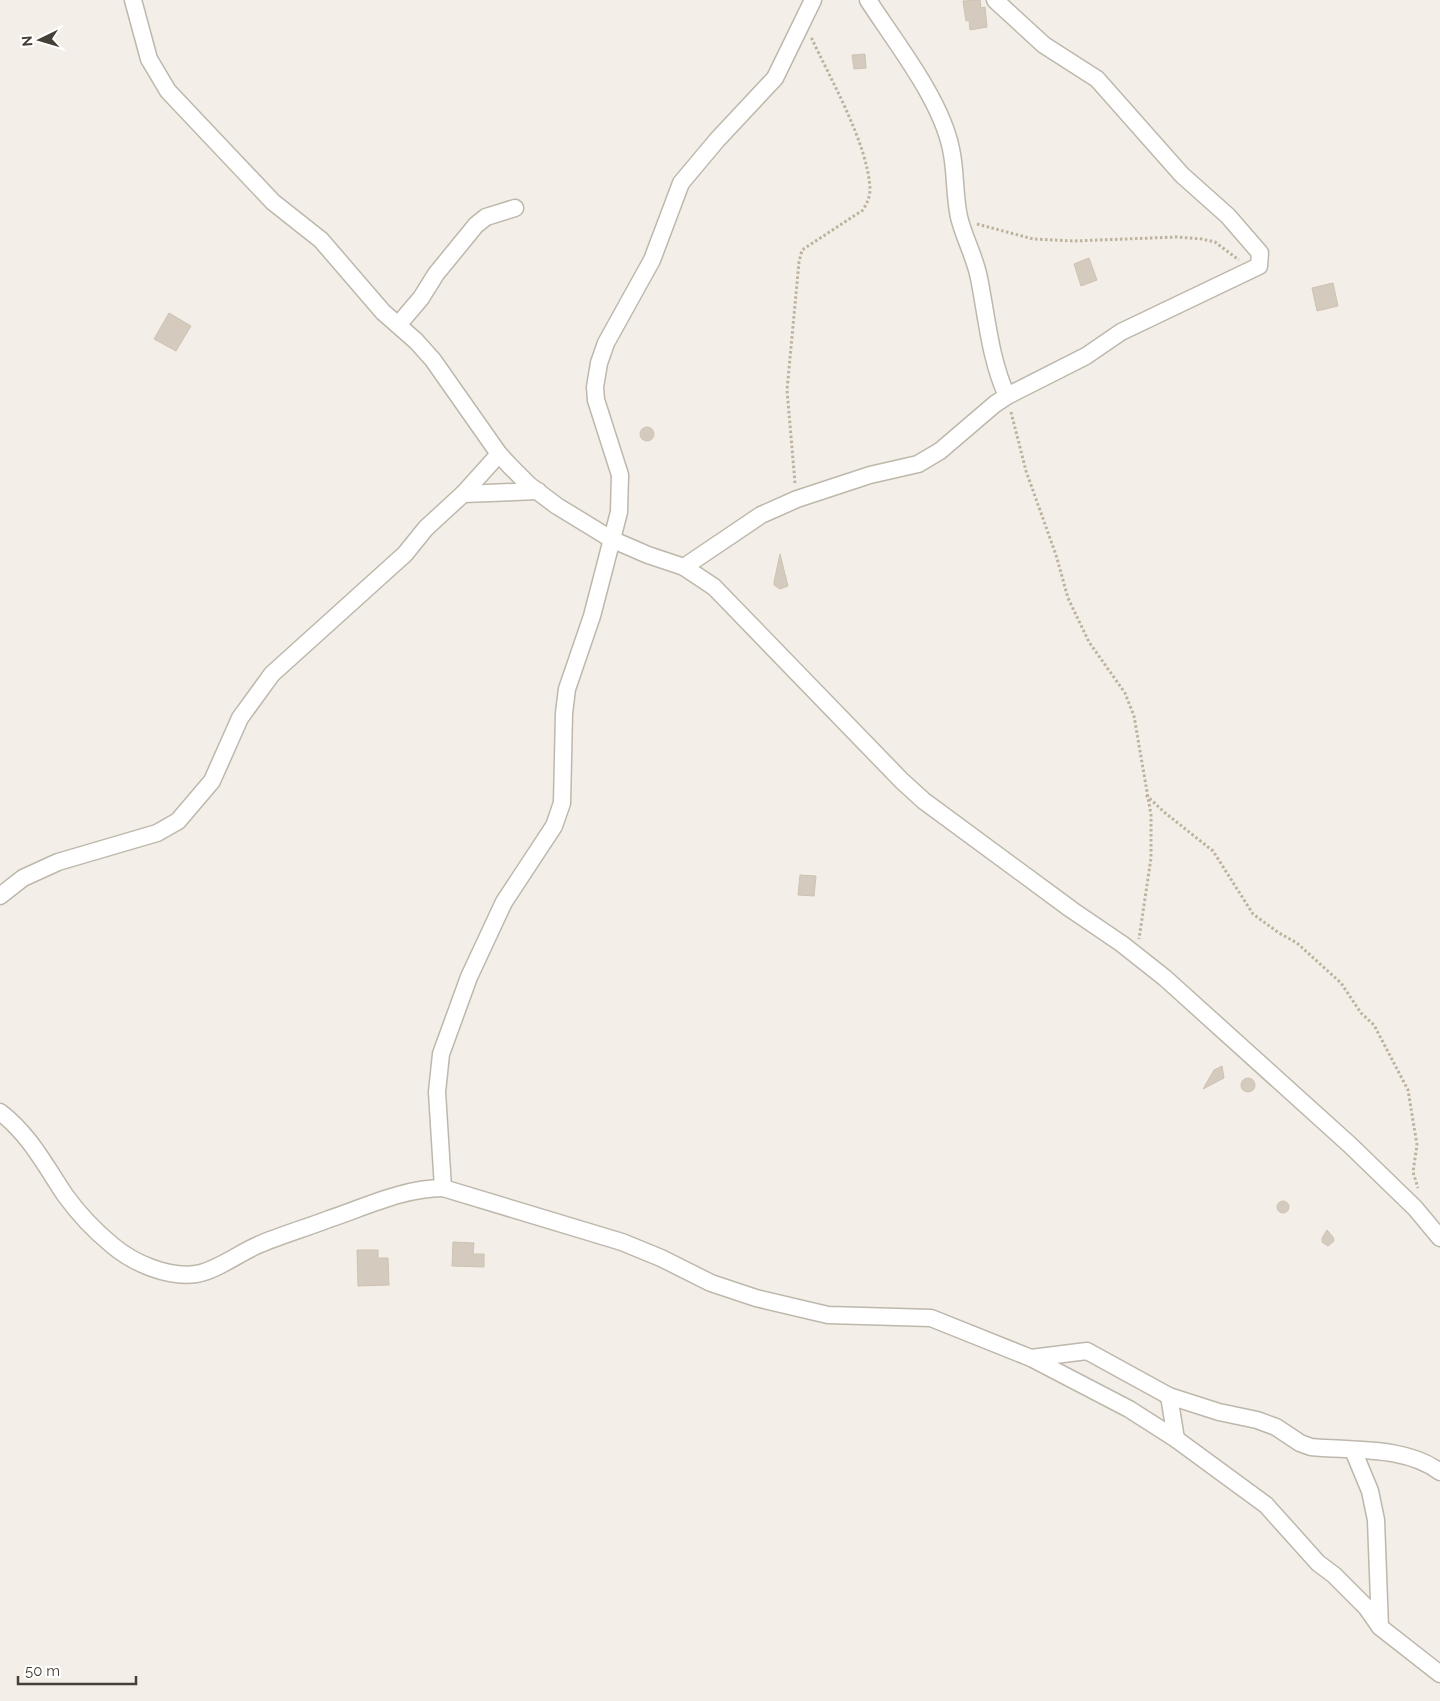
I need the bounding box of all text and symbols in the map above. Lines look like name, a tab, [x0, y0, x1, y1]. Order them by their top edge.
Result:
north arrow	[15, 15, 65, 65]
text: N	[19, 35, 35, 47]
scale bar	[18, 1654, 135, 1686]
text: 50 m	[25, 1662, 60, 1680]

